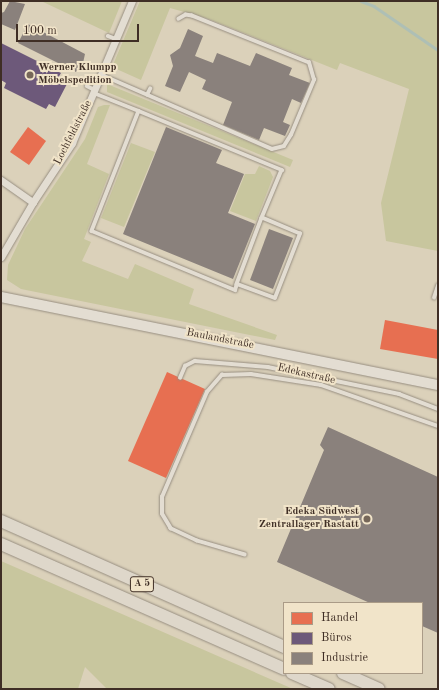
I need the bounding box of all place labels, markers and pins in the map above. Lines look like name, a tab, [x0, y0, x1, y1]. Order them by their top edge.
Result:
place label: Werner Klumpp Möbelspedition	[38, 62, 117, 88]
marker: Werner Klumpp Möbelspedition	[25, 70, 35, 80]
place label: Edeka Südwest Zentrallager Rastatt	[259, 506, 359, 532]
marker: Edeka Südwest Zentrallager Rastatt	[362, 514, 372, 524]

